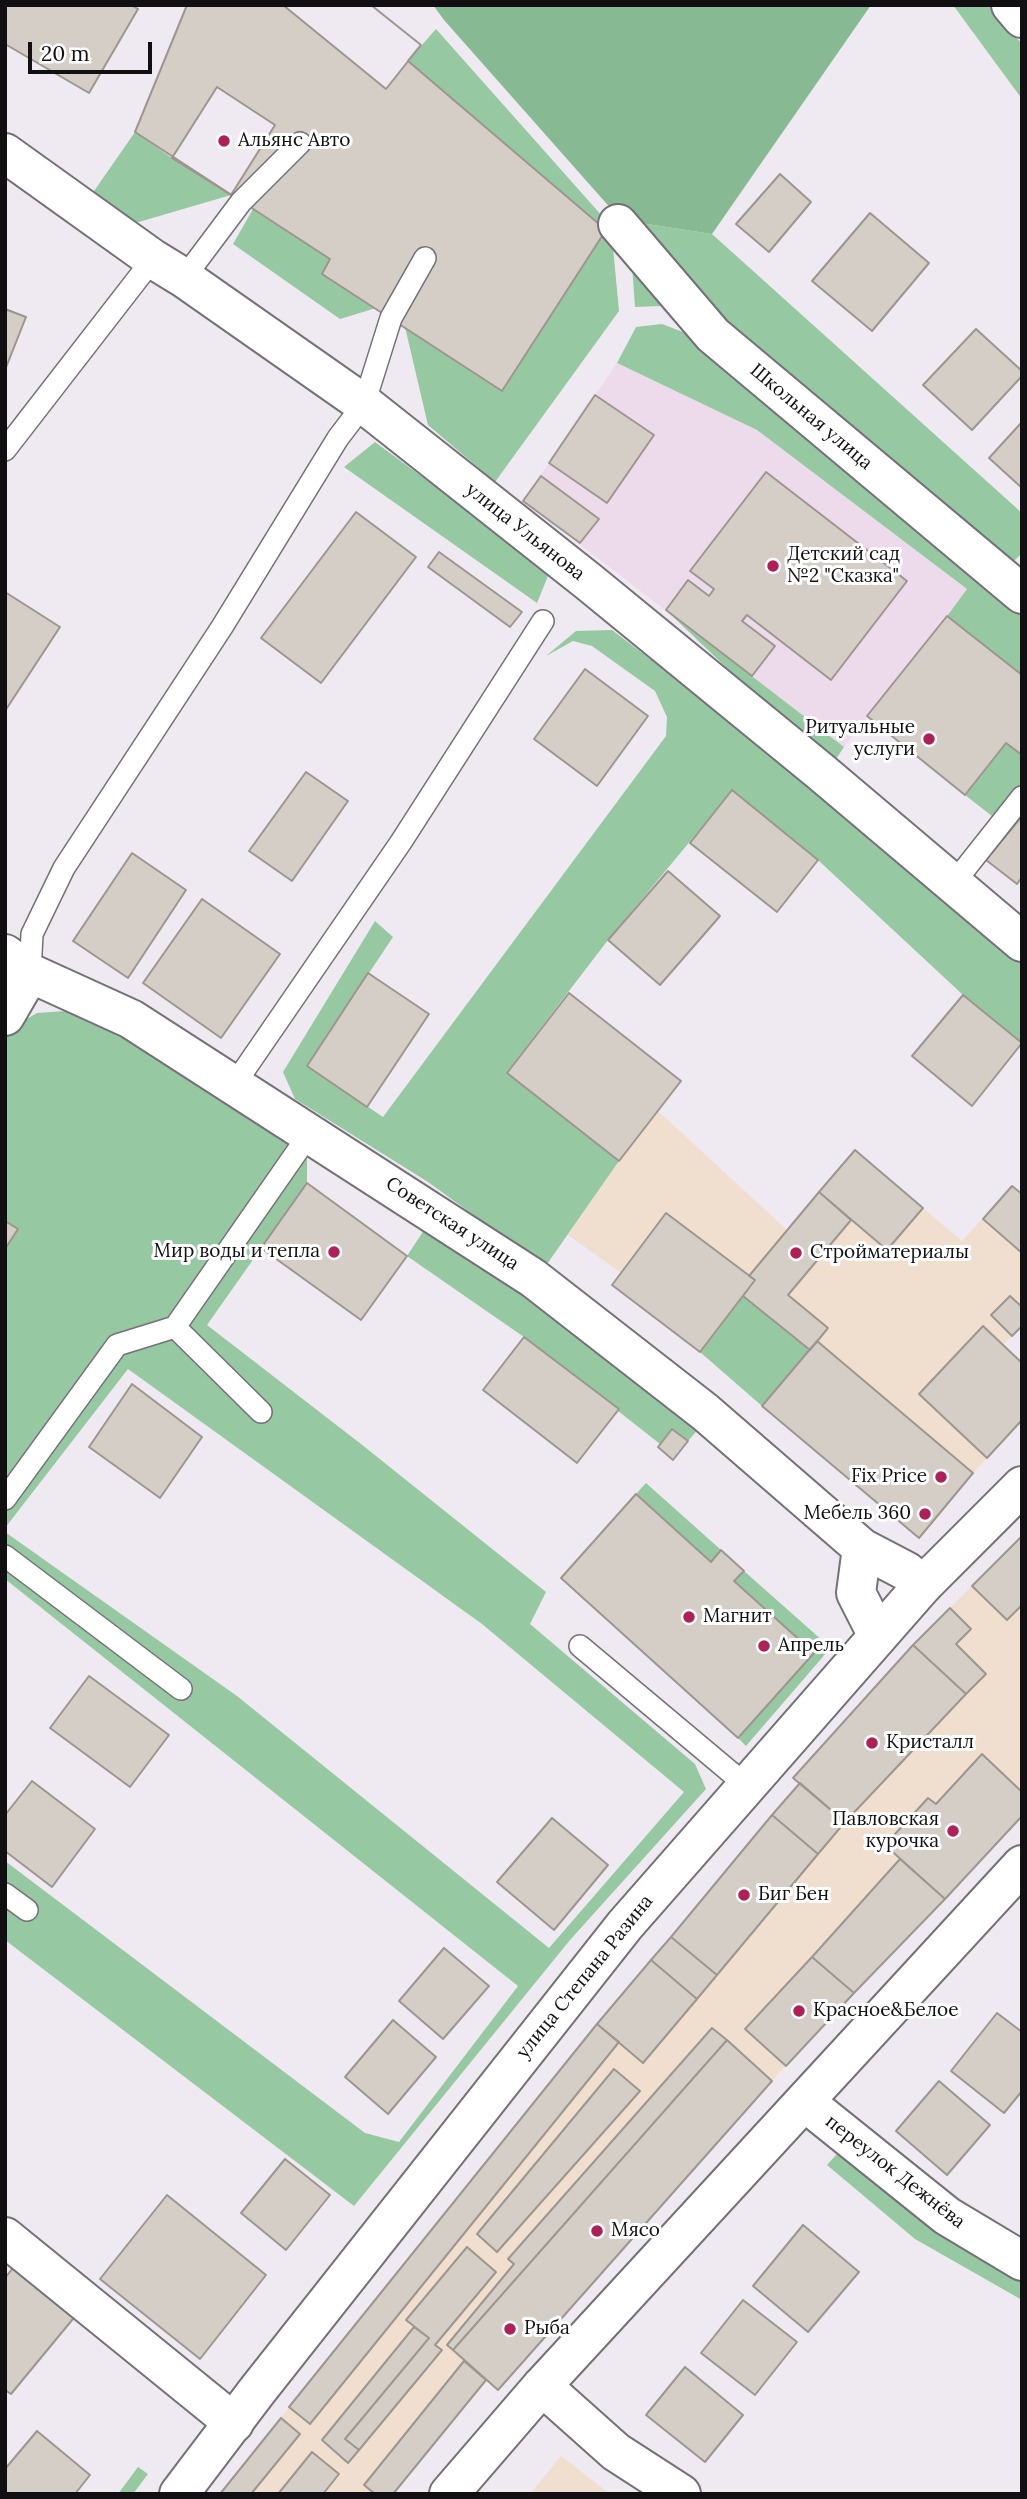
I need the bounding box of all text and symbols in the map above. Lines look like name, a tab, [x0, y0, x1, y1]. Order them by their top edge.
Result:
scale bar	[32, 28, 156, 72]
text: 20 m	[41, 40, 90, 67]
place label: Альянс Авто	[238, 130, 350, 152]
marker: Альянс Авто	[216, 133, 232, 149]
street label: Школьная улица	[745, 359, 877, 475]
street label: улица Ульянова	[461, 478, 589, 586]
place label: Детский сад №2 "Сказка"	[787, 544, 900, 588]
marker: Детский сад №2 "Сказка"	[765, 558, 781, 574]
place label: Ритуальные услуги	[805, 717, 915, 761]
marker: Ритуальные услуги	[921, 731, 937, 747]
street label: Советская улица	[381, 1172, 523, 1276]
place label: Мир воды и тепла	[154, 1241, 320, 1263]
place label: Стройматериалы	[810, 1242, 969, 1264]
marker: Мир воды и тепла	[326, 1244, 342, 1260]
marker: Стройматериалы	[788, 1245, 804, 1261]
place label: Fix Price	[851, 1466, 927, 1488]
marker: Fix Price	[933, 1469, 949, 1485]
place label: Мебель 360	[803, 1503, 911, 1525]
marker: Мебель 360	[917, 1506, 933, 1522]
place label: Магнит	[703, 1606, 772, 1628]
marker: Магнит	[681, 1609, 697, 1625]
place label: Апрель	[778, 1635, 844, 1657]
marker: Апрель	[756, 1638, 772, 1654]
place label: Кристалл	[886, 1732, 974, 1754]
marker: Кристалл	[864, 1735, 880, 1751]
place label: Павловская курочка	[832, 1809, 939, 1853]
marker: Павловская курочка	[945, 1823, 961, 1839]
place label: Биг Бен	[758, 1884, 829, 1906]
marker: Биг Бен	[736, 1887, 752, 1903]
street label: улица Степана Разина	[512, 1890, 658, 2064]
place label: Красное&Белое	[813, 2000, 958, 2022]
marker: Красное&Белое	[791, 2003, 807, 2019]
street label: переулок Дежнёва	[821, 2110, 969, 2234]
place label: Мясо	[611, 2220, 660, 2242]
marker: Мясо	[589, 2223, 605, 2239]
place label: Рыба	[524, 2318, 570, 2340]
marker: Рыба	[502, 2321, 518, 2337]

